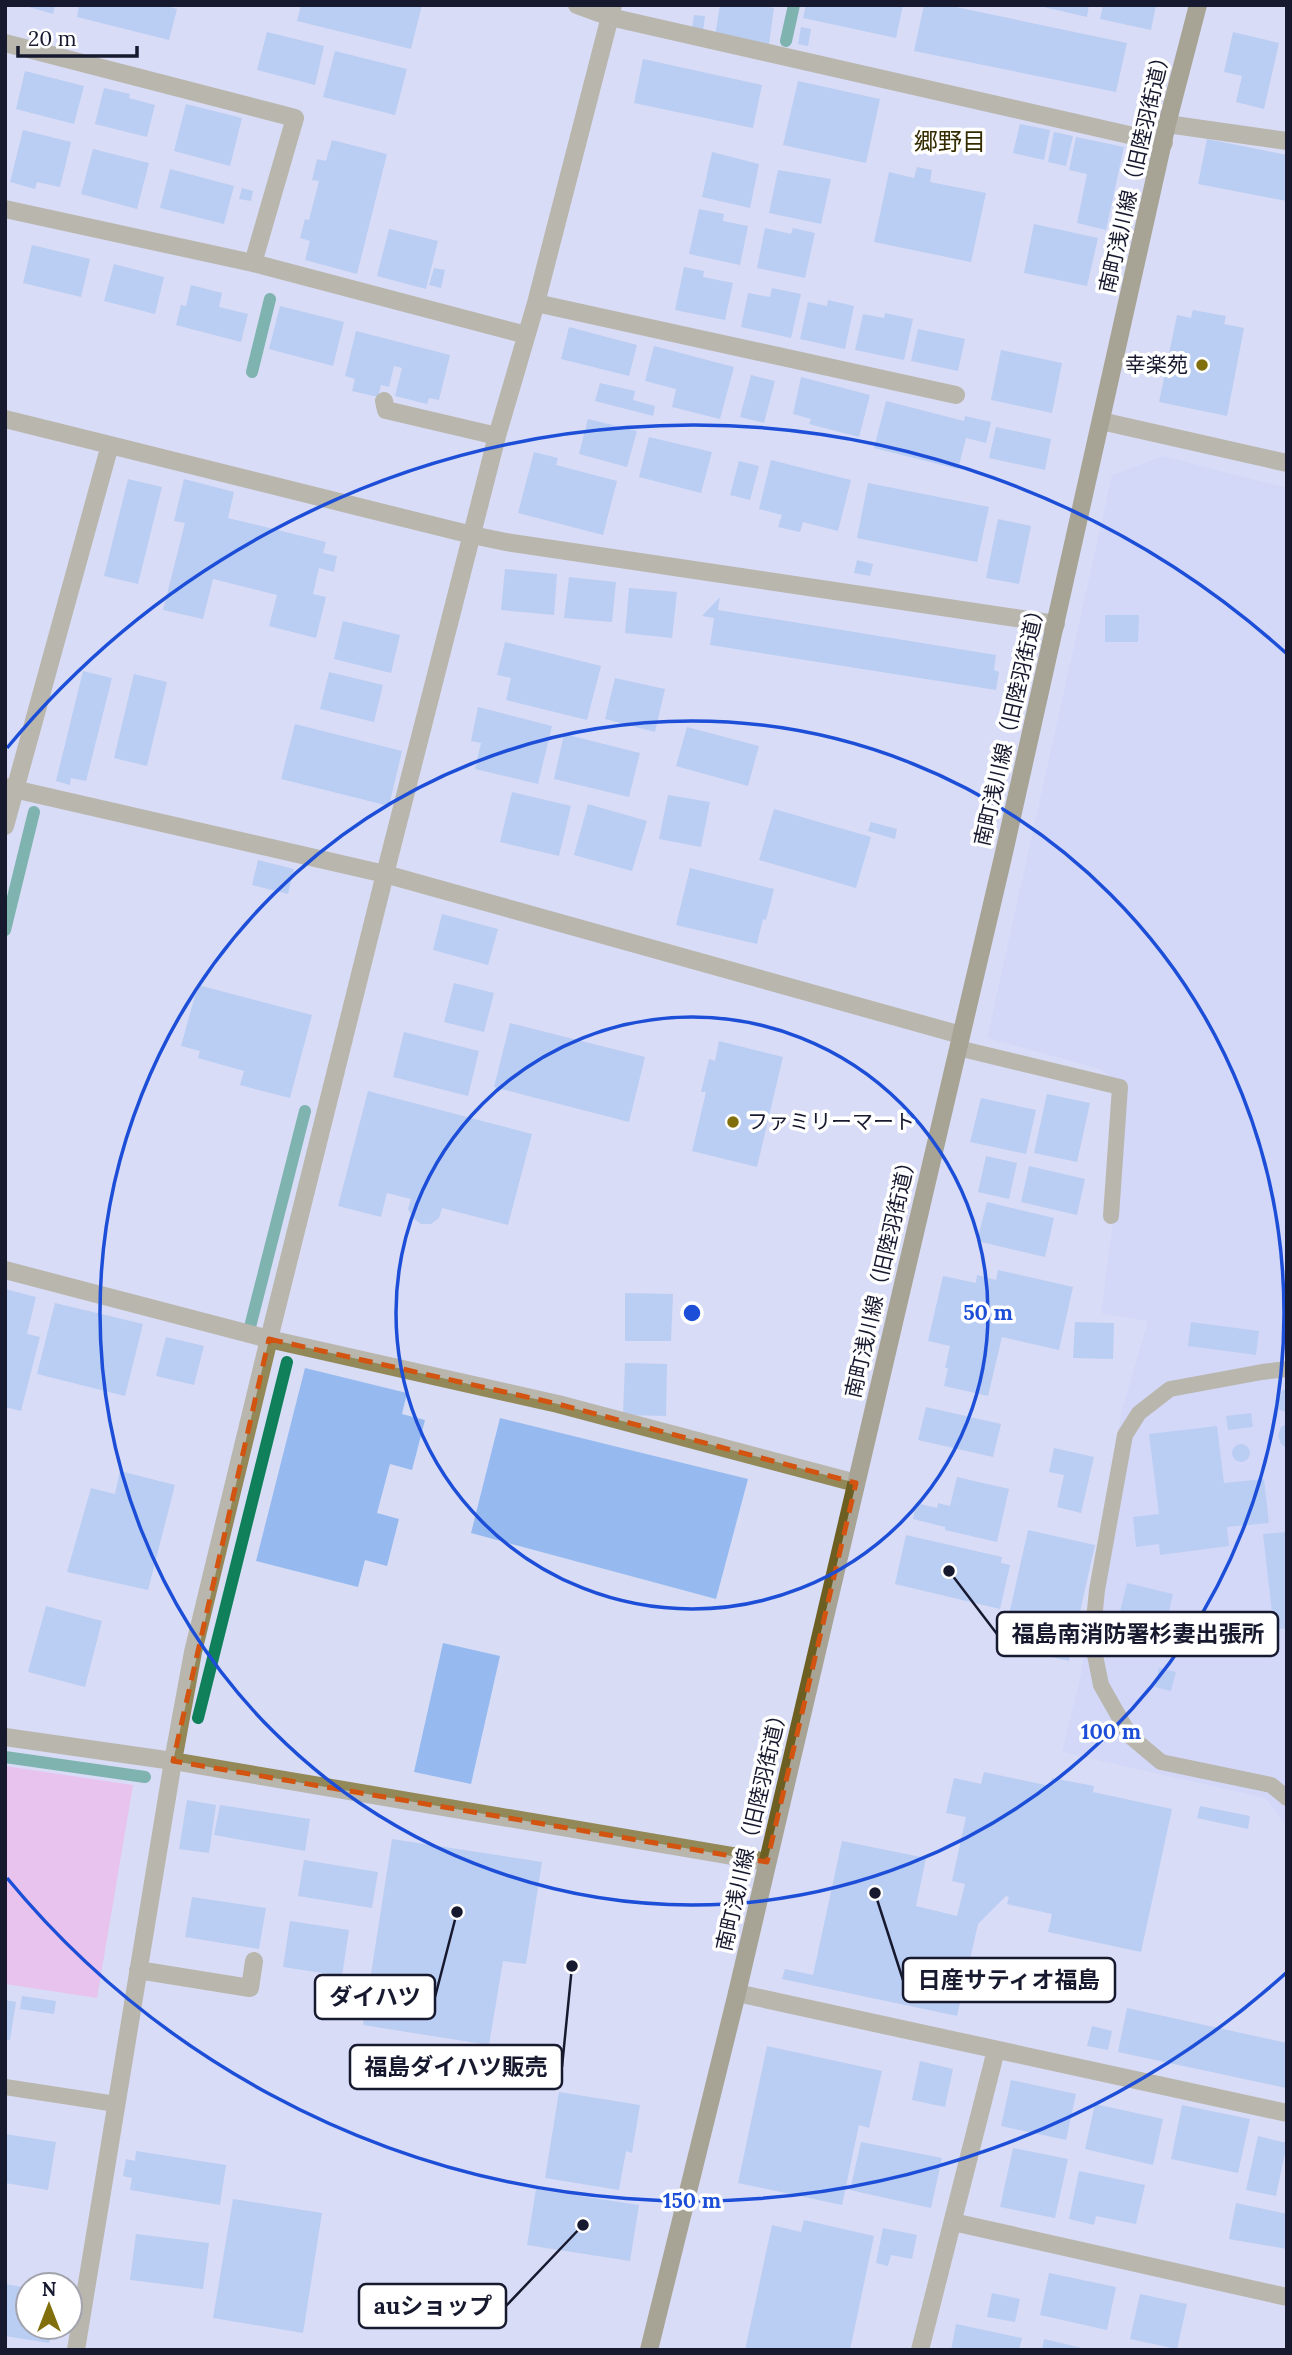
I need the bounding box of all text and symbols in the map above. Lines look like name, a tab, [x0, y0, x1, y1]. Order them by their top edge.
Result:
scale bar	[18, 14, 136, 58]
text: 20 m	[28, 25, 77, 52]
street label: 南町浅川線（旧陸羽街道）	[1093, 44, 1176, 296]
district label: 郷野目	[914, 126, 986, 157]
place label: 幸楽苑	[1125, 351, 1188, 378]
marker: 幸楽苑	[1194, 357, 1210, 373]
street label: 南町浅川線（旧陸羽街道）	[968, 597, 1051, 849]
place label: ファミリーマート	[747, 1108, 915, 1135]
marker: ファミリーマート	[725, 1114, 741, 1130]
street label: 南町浅川線（旧陸羽街道）	[839, 1149, 922, 1401]
text: 50 m	[963, 1299, 1013, 1326]
centre of rings	[680, 1301, 704, 1325]
callout: 福島南消防署杉妻出張所	[997, 1612, 1278, 1656]
text: 福島南消防署杉妻出張所	[1012, 1619, 1265, 1648]
street label: 南町浅川線（旧陸羽街道）	[710, 1702, 793, 1954]
text: 100 m	[1081, 1718, 1141, 1745]
callout: 日産サティオ福島	[903, 1958, 1115, 2002]
text: 日産サティオ福島	[918, 1965, 1100, 1994]
callout: ダイハツ	[315, 1975, 435, 2019]
text: ダイハツ	[329, 1982, 421, 2011]
callout: 福島ダイハツ販売	[350, 2045, 562, 2089]
text: 福島ダイハツ販売	[364, 2052, 548, 2081]
text: 150 m	[663, 2187, 721, 2214]
north arrow	[14, 2271, 84, 2341]
text: N	[42, 2277, 57, 2301]
callout: auショップ	[359, 2284, 506, 2328]
text: auショップ	[374, 2291, 492, 2320]

